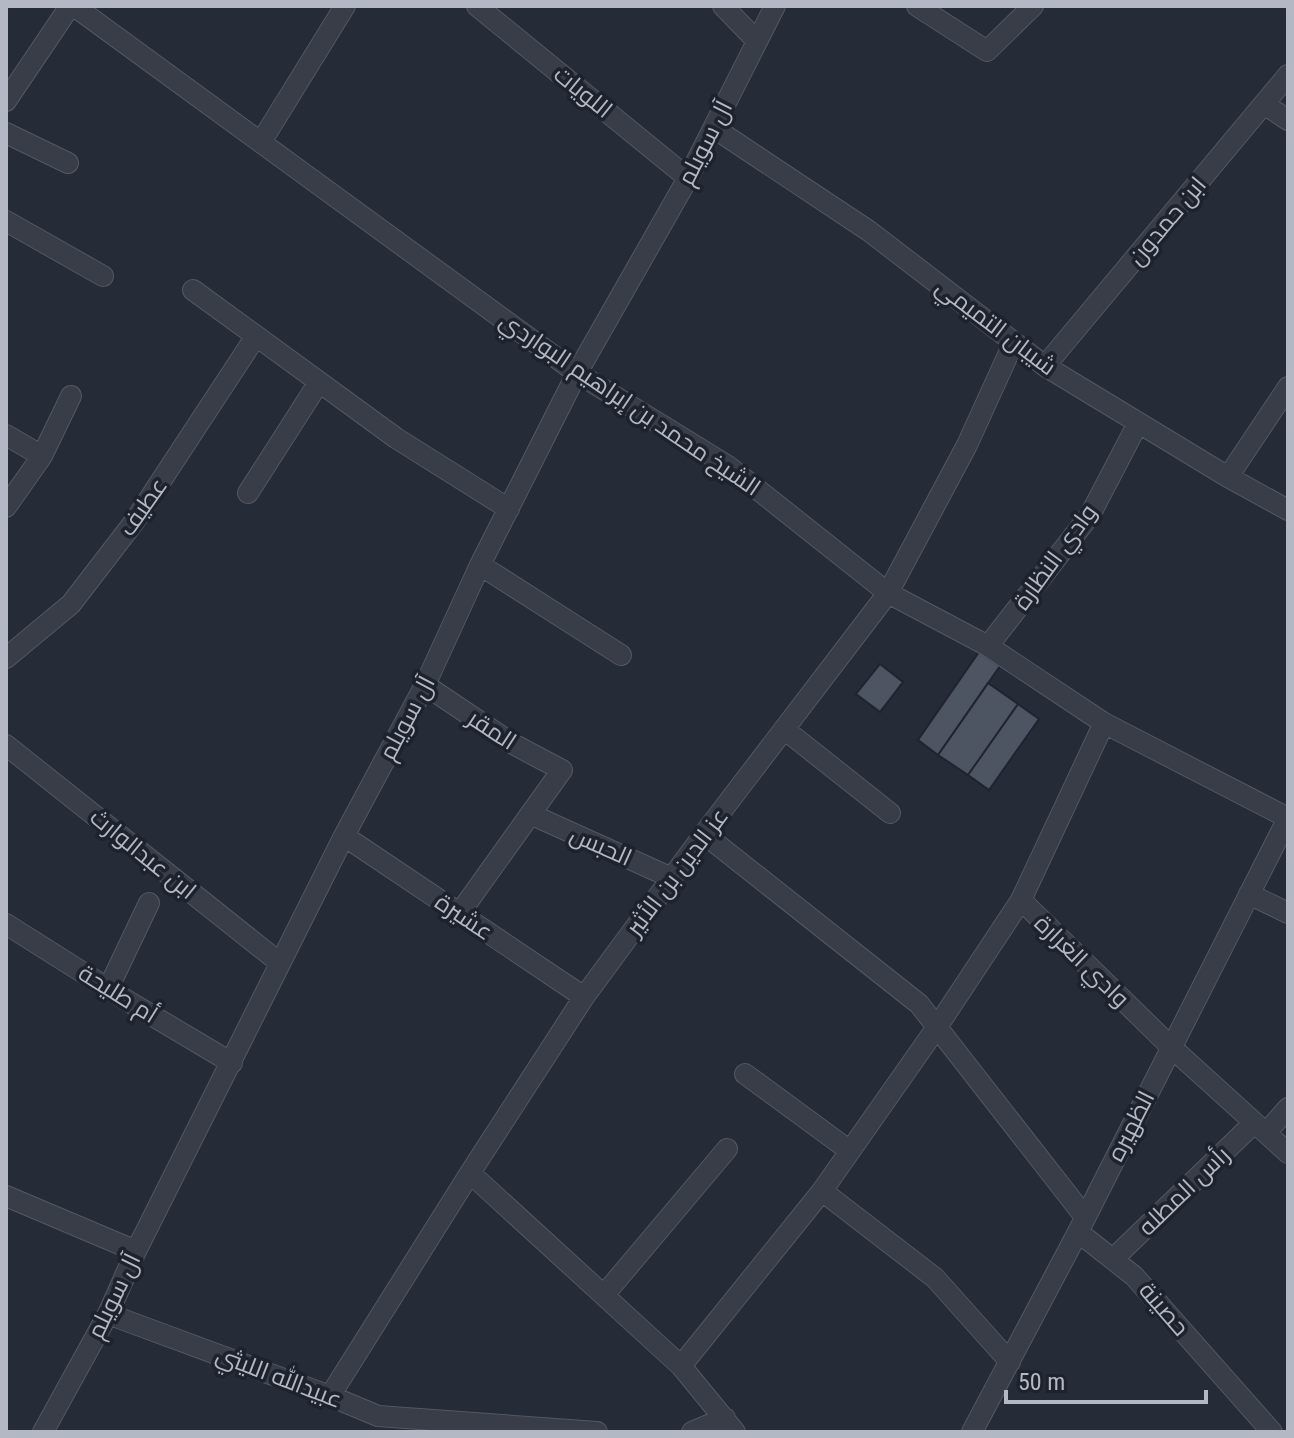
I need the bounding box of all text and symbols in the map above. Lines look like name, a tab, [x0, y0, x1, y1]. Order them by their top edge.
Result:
street label: اللويات	[548, 60, 618, 124]
street label: آل سويلم	[672, 96, 740, 191]
street label: ابن حمدون	[1122, 171, 1212, 271]
street label: شيبان التميمي	[927, 273, 1062, 385]
street label: الشيخ محمد بن إبراهيم البواردي	[492, 306, 766, 505]
street label: عطيف	[113, 473, 173, 541]
street label: وادي النظارة	[1007, 499, 1106, 618]
street label: آل سويلم	[373, 671, 443, 766]
street label: المقر	[461, 703, 521, 756]
street label: ابن عبدالوارث	[84, 803, 202, 905]
street label: عز الدين بن الأثير	[619, 803, 734, 943]
street label: الحبس	[566, 820, 636, 872]
street label: عشيرة	[430, 888, 498, 946]
street label: وادي الغرارة	[1026, 909, 1135, 1016]
street label: أم طليحة	[72, 957, 164, 1031]
street label: الظهيره	[1101, 1086, 1161, 1166]
street label: رأس المطله	[1131, 1139, 1235, 1241]
street label: آل سويلم	[81, 1248, 149, 1344]
street label: حصينة	[1133, 1277, 1195, 1341]
street label: عبيدالله الليثي	[210, 1338, 347, 1418]
scale bar	[1006, 1354, 1206, 1404]
text: 50 m	[1018, 1368, 1065, 1396]

